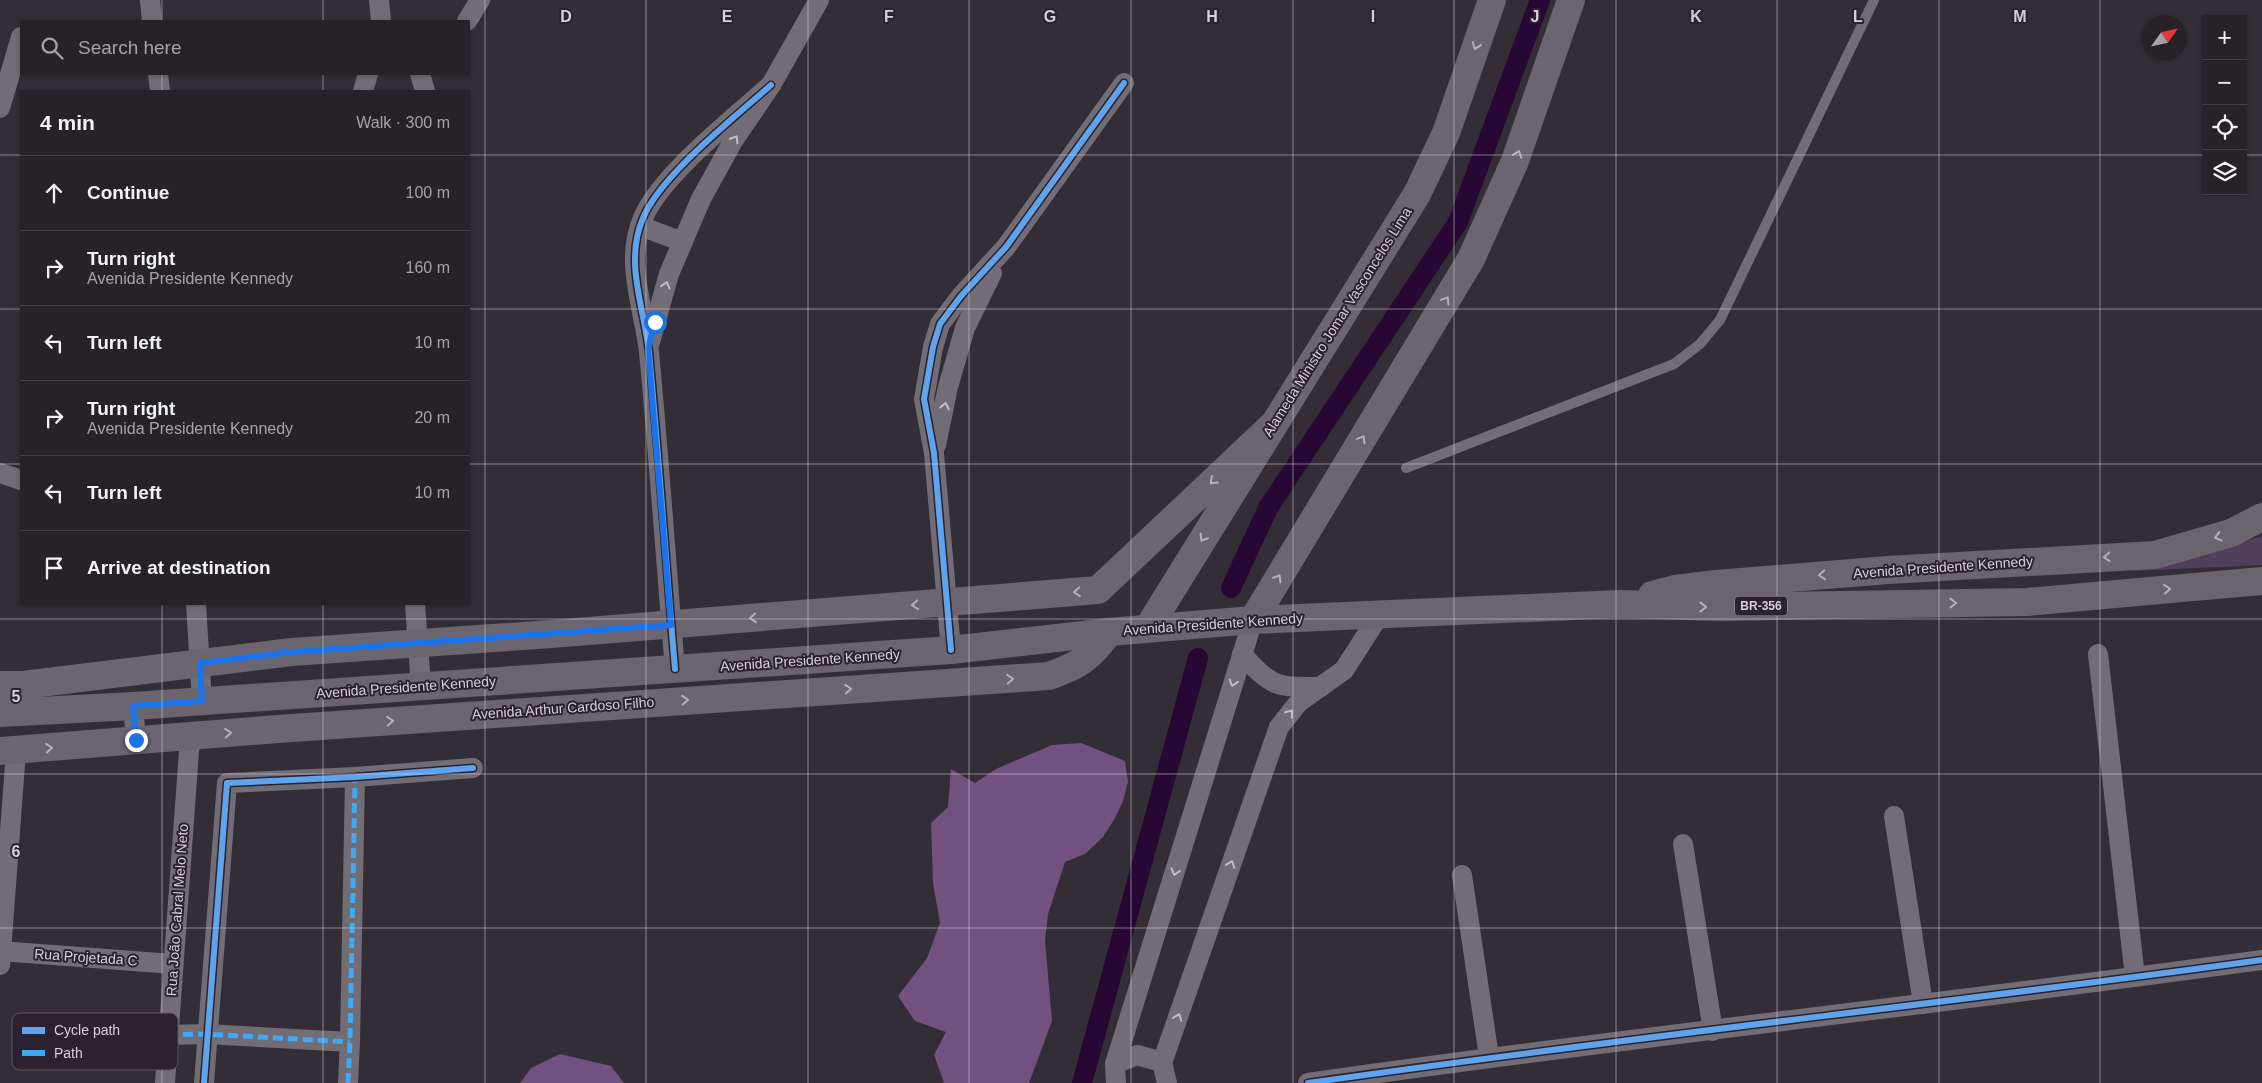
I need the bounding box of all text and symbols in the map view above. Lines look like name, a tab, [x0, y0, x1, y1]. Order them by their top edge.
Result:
text: D	[560, 8, 572, 25]
text: E	[722, 8, 733, 25]
text: F	[884, 8, 894, 25]
text: G	[1044, 8, 1056, 25]
text: H	[1206, 8, 1218, 25]
text: I	[1371, 8, 1375, 25]
text: J	[1531, 8, 1539, 25]
text: K	[1690, 8, 1702, 25]
text: L	[1853, 8, 1863, 25]
text: M	[2013, 8, 2027, 25]
north arrow	[2142, 15, 2187, 60]
map controls	[2202, 15, 2247, 195]
button: +	[2202, 15, 2247, 60]
search box	[20, 20, 470, 75]
icon: search	[38, 34, 66, 62]
text: Search here	[78, 37, 182, 58]
one-way arrow	[1472, 41, 1482, 50]
button: −	[2202, 60, 2247, 105]
button: locate	[2202, 105, 2247, 150]
text: 4 min	[40, 111, 95, 134]
text: Walk · 300 m	[356, 114, 450, 131]
one-way arrow	[729, 135, 739, 144]
button: layers	[2202, 150, 2247, 195]
one-way arrow	[1512, 151, 1522, 159]
icon: ahead	[40, 179, 68, 207]
text: Continue	[87, 182, 169, 203]
text: 100 m	[406, 184, 450, 201]
street label: Alameda Ministro Jomar Vasconcelos Lima	[1259, 204, 1415, 440]
text: Turn right	[87, 248, 175, 269]
icon: right	[40, 254, 68, 282]
text: 160 m	[406, 259, 450, 276]
text: Avenida Presidente Kennedy	[87, 270, 293, 287]
one-way arrow	[660, 282, 670, 290]
one-way arrow	[1440, 297, 1450, 306]
route start	[644, 311, 667, 334]
icon: left	[40, 329, 68, 357]
text: Turn left	[87, 332, 162, 353]
text: 10 m	[414, 334, 450, 351]
text: Turn right	[87, 398, 175, 419]
one-way arrow	[939, 401, 949, 410]
icon: right	[40, 404, 68, 432]
text: 20 m	[414, 409, 450, 426]
text: Avenida Presidente Kennedy	[87, 420, 293, 437]
one-way arrow	[1356, 436, 1366, 445]
one-way arrow	[1210, 475, 1219, 484]
icon: left	[40, 479, 68, 507]
text: Turn left	[87, 482, 162, 503]
text: 10 m	[414, 484, 450, 501]
one-way arrow	[2214, 531, 2222, 541]
one-way arrow	[1200, 533, 1210, 542]
one-way arrow	[2102, 552, 2110, 563]
street label: Avenida Presidente Kennedy	[1852, 553, 2034, 581]
icon: arrive	[40, 554, 68, 582]
text: Arrive at destination	[87, 557, 271, 578]
one-way arrow	[1818, 570, 1826, 581]
one-way arrow	[1272, 575, 1282, 584]
one-way arrow	[2163, 584, 2171, 595]
one-way arrow	[1072, 586, 1080, 597]
road number: BR-356	[1735, 596, 1787, 616]
one-way arrow	[1949, 598, 1957, 608]
one-way arrow	[910, 599, 918, 610]
one-way arrow	[1699, 602, 1707, 612]
street label: Avenida Presidente Kennedy	[1122, 610, 1304, 638]
one-way arrow	[748, 612, 756, 623]
street label: Avenida Presidente Kennedy	[719, 646, 901, 674]
street label: Avenida Presidente Kennedy	[315, 673, 497, 701]
one-way arrow	[1006, 673, 1014, 684]
one-way arrow	[1229, 679, 1239, 687]
one-way arrow	[844, 684, 852, 695]
text: 5	[12, 688, 21, 705]
street label: Avenida Arthur Cardoso Filho	[471, 694, 655, 722]
one-way arrow	[682, 695, 690, 706]
one-way arrow	[1285, 710, 1293, 719]
one-way arrow	[386, 715, 394, 726]
one-way arrow	[224, 728, 232, 739]
route end	[125, 729, 148, 752]
one-way arrow	[45, 743, 53, 754]
street label: Rua João Cabral Melo Neto	[163, 823, 191, 997]
text: 6	[12, 843, 21, 860]
one-way arrow	[1226, 860, 1236, 868]
one-way arrow	[1170, 867, 1180, 876]
street label: Rua Projetada C	[34, 945, 138, 969]
legend	[12, 1013, 178, 1070]
one-way arrow	[1172, 1013, 1182, 1022]
text: Cycle path	[54, 1022, 120, 1038]
text: Path	[54, 1045, 83, 1061]

